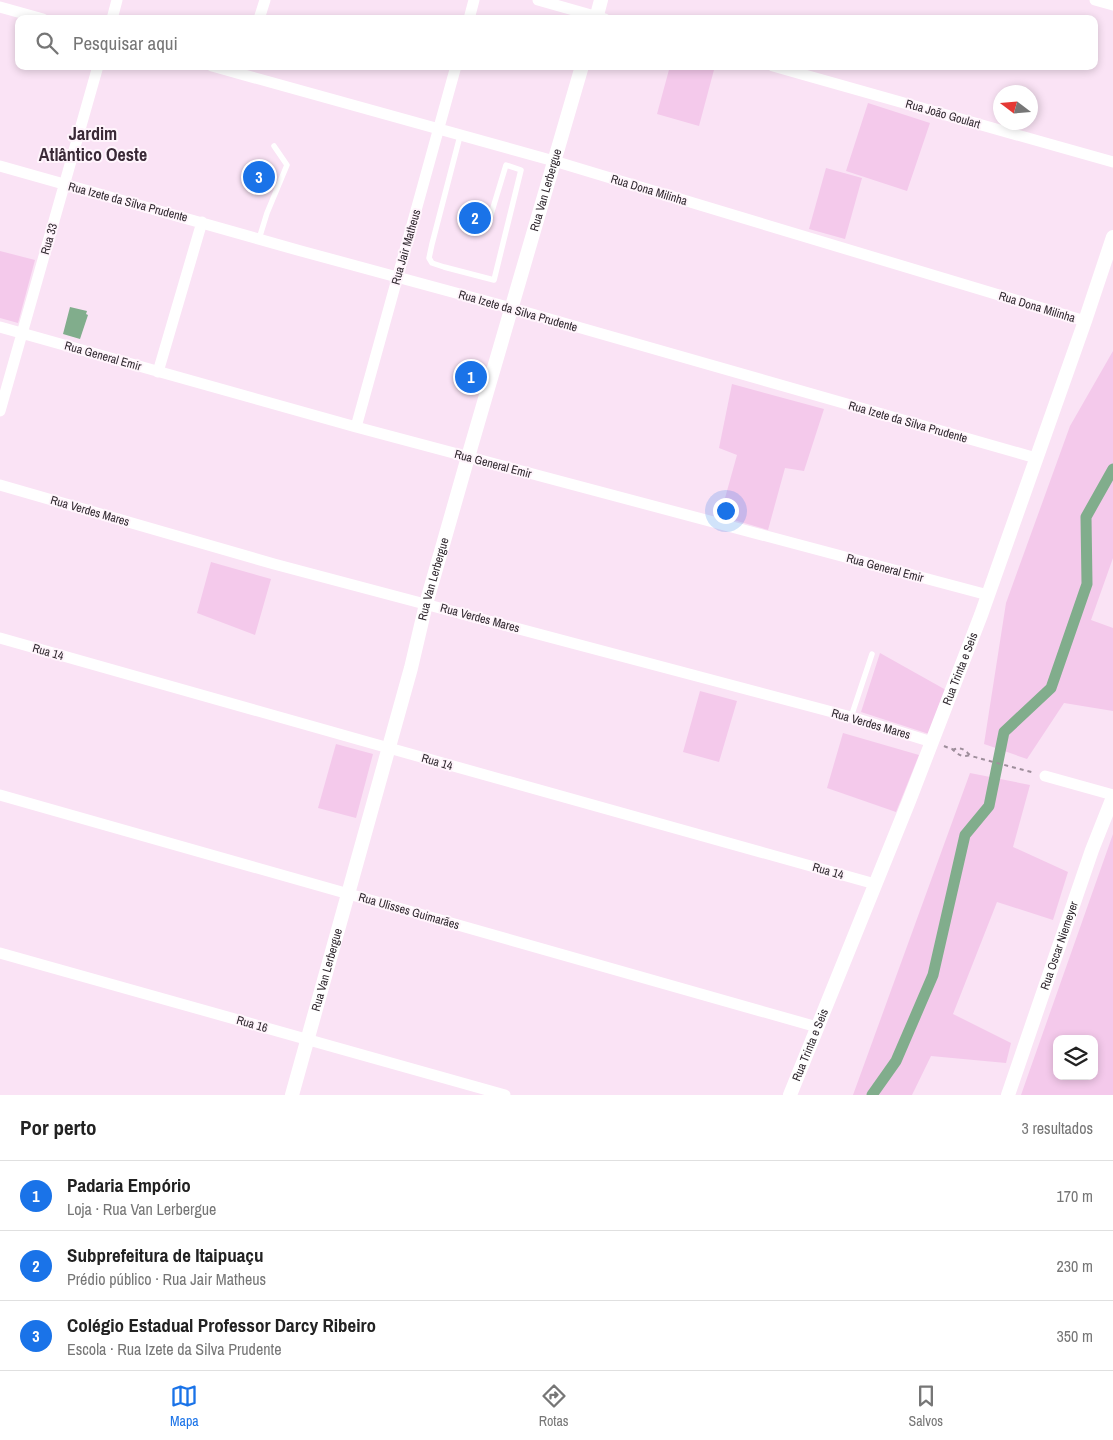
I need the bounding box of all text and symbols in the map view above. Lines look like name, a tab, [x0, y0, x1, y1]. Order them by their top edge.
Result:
search box	[15, 15, 1098, 70]
icon: search	[33, 29, 61, 57]
text: Pesquisar aqui	[73, 30, 178, 56]
north arrow	[993, 85, 1038, 130]
street label: Rua João Goulart	[904, 96, 983, 132]
district label: Jardim Atlântico Oeste	[39, 121, 147, 167]
street label: Rua Van Lerbergue	[526, 147, 565, 233]
pin: 3	[243, 158, 275, 196]
street label: Rua Dona Milinha	[609, 171, 690, 209]
street label: Rua Izete da Silva Prudente	[66, 178, 190, 226]
pin: 2	[459, 199, 491, 237]
street label: Rua Jair Matheus	[388, 207, 424, 287]
street label: Rua 33	[37, 222, 61, 256]
street label: Rua Izete da Silva Prudente	[457, 286, 579, 336]
street label: Rua Dona Milinha	[997, 288, 1078, 326]
street label: Rua General Emir	[63, 337, 144, 375]
pin: 1	[455, 358, 487, 396]
street label: Rua Izete da Silva Prudente	[847, 397, 969, 447]
street label: Rua General Emir	[453, 446, 534, 482]
street label: Rua Verdes Mares	[49, 492, 131, 530]
your location	[713, 498, 739, 524]
street label: Rua Van Lerbergue	[414, 536, 453, 622]
street label: Rua General Emir	[845, 550, 926, 586]
street label: Rua Verdes Mares	[439, 600, 522, 636]
street label: Rua Trinta e Seis	[939, 630, 982, 707]
street label: Rua 14	[31, 640, 66, 664]
street label: Rua Verdes Mares	[830, 705, 912, 743]
street label: Rua 14	[420, 750, 455, 774]
street label: Rua 14	[811, 859, 846, 883]
street label: Rua Ulisses Guimarães	[357, 889, 461, 933]
street label: Rua Oscar Niemeyer	[1037, 898, 1082, 992]
street label: Rua Van Lerbergue	[308, 927, 346, 1013]
street label: Rua Trinta e Seis	[788, 1006, 832, 1084]
street label: Rua 16	[235, 1012, 269, 1036]
map controls	[1053, 1035, 1098, 1080]
button: layers	[1053, 1035, 1098, 1080]
text: Por perto	[20, 1113, 97, 1142]
text: 3 resultados	[1022, 1117, 1093, 1139]
text: Padaria Empório	[67, 1172, 191, 1198]
text: 1	[32, 1185, 40, 1207]
text: 170 m	[1057, 1185, 1093, 1207]
text: Loja · Rua Van Lerbergue	[67, 1198, 216, 1220]
text: Subprefeitura de Itaipuaçu	[67, 1242, 264, 1268]
text: 2	[32, 1255, 40, 1277]
text: 230 m	[1057, 1255, 1093, 1277]
text: Prédio público · Rua Jair Matheus	[67, 1268, 266, 1290]
text: Colégio Estadual Professor Darcy Ribeiro	[67, 1312, 376, 1338]
text: 3	[32, 1325, 40, 1347]
text: 350 m	[1057, 1325, 1093, 1347]
text: Escola · Rua Izete da Silva Prudente	[67, 1338, 281, 1360]
tab: Mapa	[170, 1382, 199, 1430]
tab: Rotas	[539, 1382, 569, 1430]
tab: Salvos	[909, 1382, 943, 1430]

